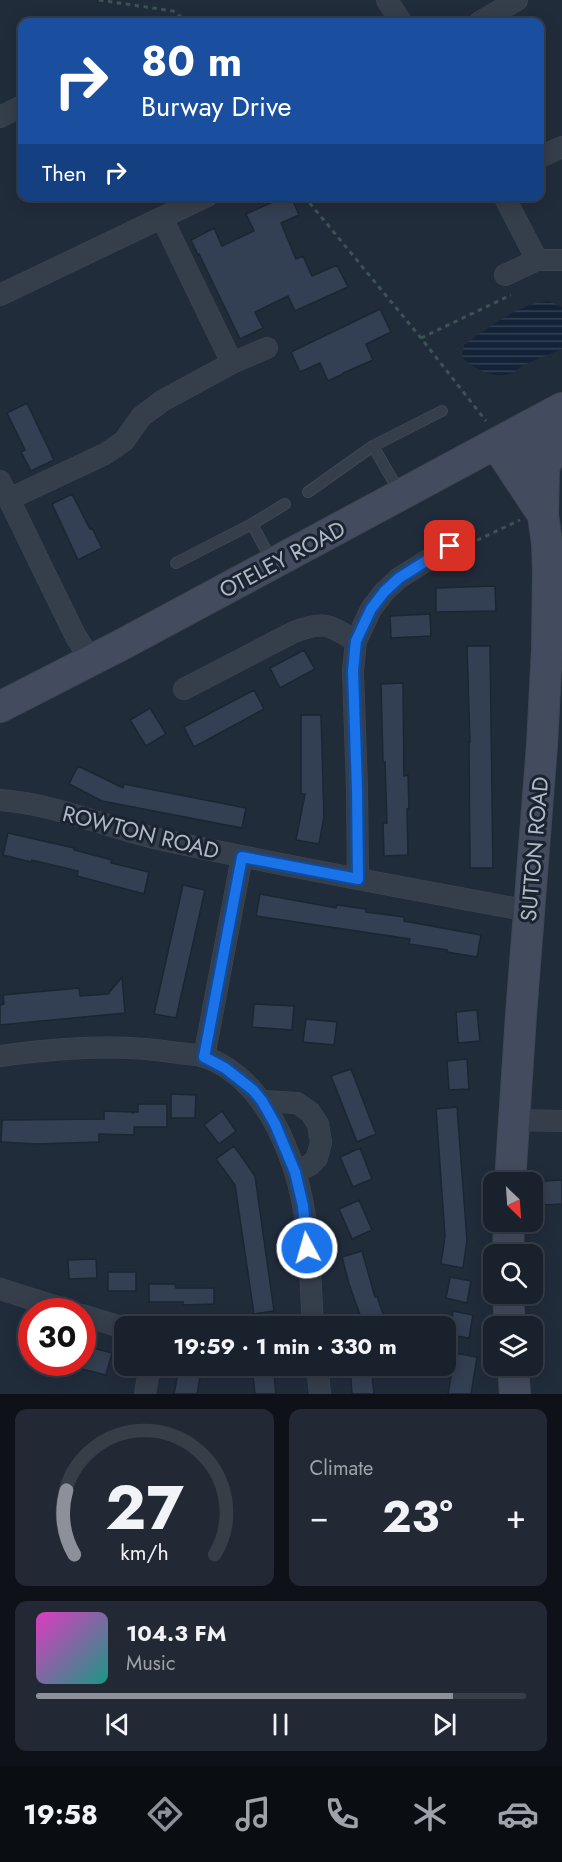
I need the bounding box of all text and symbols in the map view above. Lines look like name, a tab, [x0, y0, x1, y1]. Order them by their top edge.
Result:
text: 80 m	[141, 31, 242, 92]
icon: right	[42, 42, 120, 120]
text: Burway Drive	[141, 87, 292, 126]
icon: right	[99, 156, 132, 189]
text: Then	[42, 157, 87, 189]
street label: OTELEY ROAD	[213, 512, 351, 606]
pin	[424, 520, 475, 571]
icon: arrive	[433, 529, 466, 562]
street label: SUTTON ROAD	[512, 775, 556, 923]
street label: ROWTON ROAD	[59, 797, 223, 867]
north arrow	[483, 1172, 543, 1232]
map controls	[483, 1172, 543, 1376]
position arrow	[275, 1216, 339, 1280]
button: search	[483, 1244, 543, 1304]
speed limit sign: 30	[18, 1298, 96, 1376]
button: layers	[483, 1316, 543, 1376]
text: 19:59 · 1 min · 330 m	[173, 1330, 397, 1362]
text: Climate	[310, 1454, 373, 1483]
text: 27	[105, 1462, 184, 1552]
text: 23°	[382, 1484, 453, 1549]
text: −	[310, 1493, 329, 1540]
text: +	[506, 1493, 526, 1540]
text: km/h	[120, 1537, 168, 1568]
text: 104.3 FM	[126, 1617, 226, 1649]
text: Music	[126, 1649, 176, 1678]
icon: previous	[101, 1708, 134, 1741]
icon: pause	[264, 1708, 297, 1741]
icon: next	[428, 1708, 461, 1741]
icon: directions	[144, 1793, 186, 1835]
icon: music	[232, 1793, 274, 1835]
icon: phone	[321, 1793, 363, 1835]
icon: climate	[409, 1793, 451, 1835]
icon: car	[497, 1793, 539, 1835]
text: 19:58	[23, 1795, 98, 1834]

